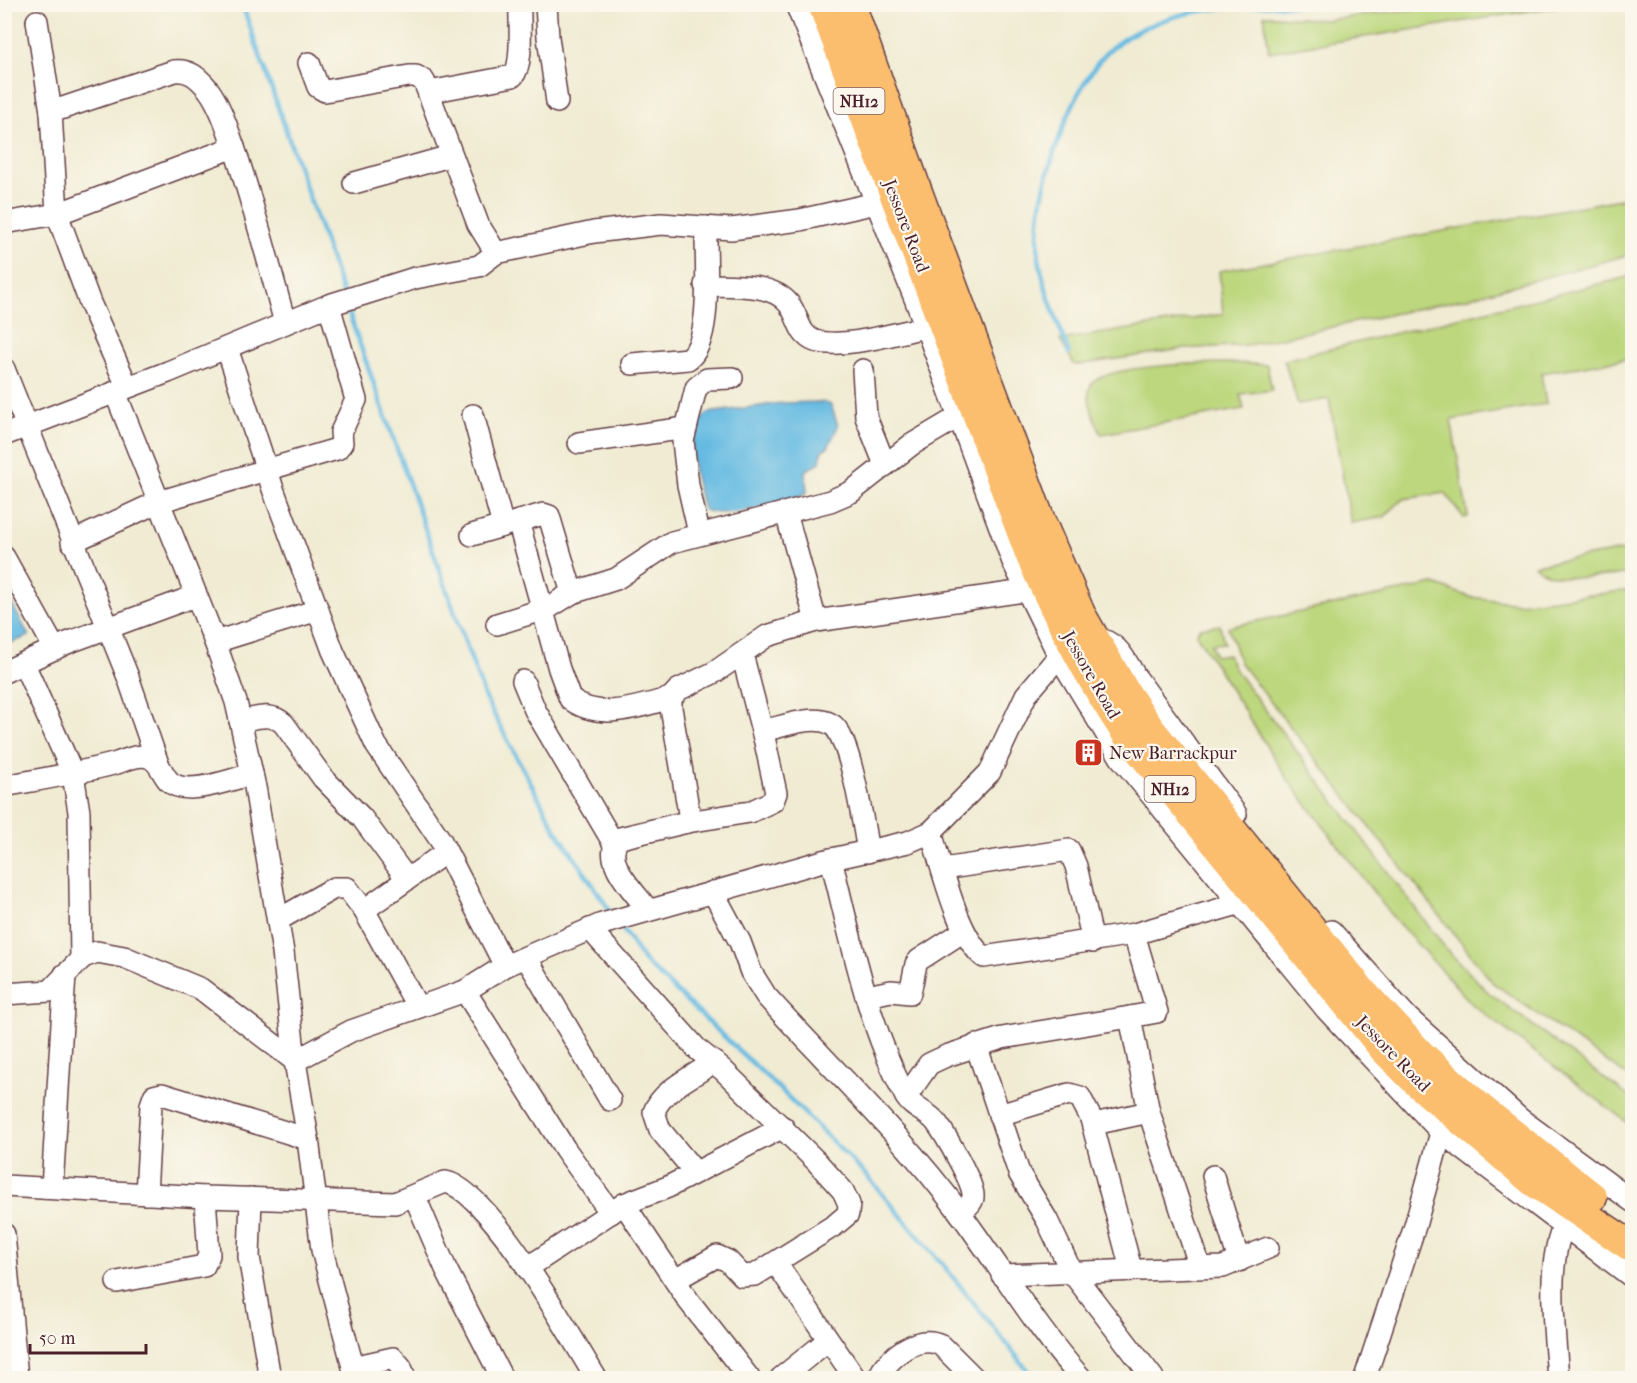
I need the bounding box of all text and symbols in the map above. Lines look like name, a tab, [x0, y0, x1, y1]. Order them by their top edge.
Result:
road number: NH12	[834, 88, 884, 114]
street label: Jessore Road	[878, 175, 933, 276]
street label: Jessore Road	[1056, 626, 1125, 723]
building icon: New Barrackpur	[1072, 737, 1104, 769]
place label: New Barrackpur	[1109, 743, 1237, 764]
road number: NH12	[1144, 776, 1196, 802]
street label: Jessore Road	[1350, 1010, 1435, 1097]
scale bar	[30, 1317, 146, 1355]
text: 50 m	[39, 1328, 76, 1349]

